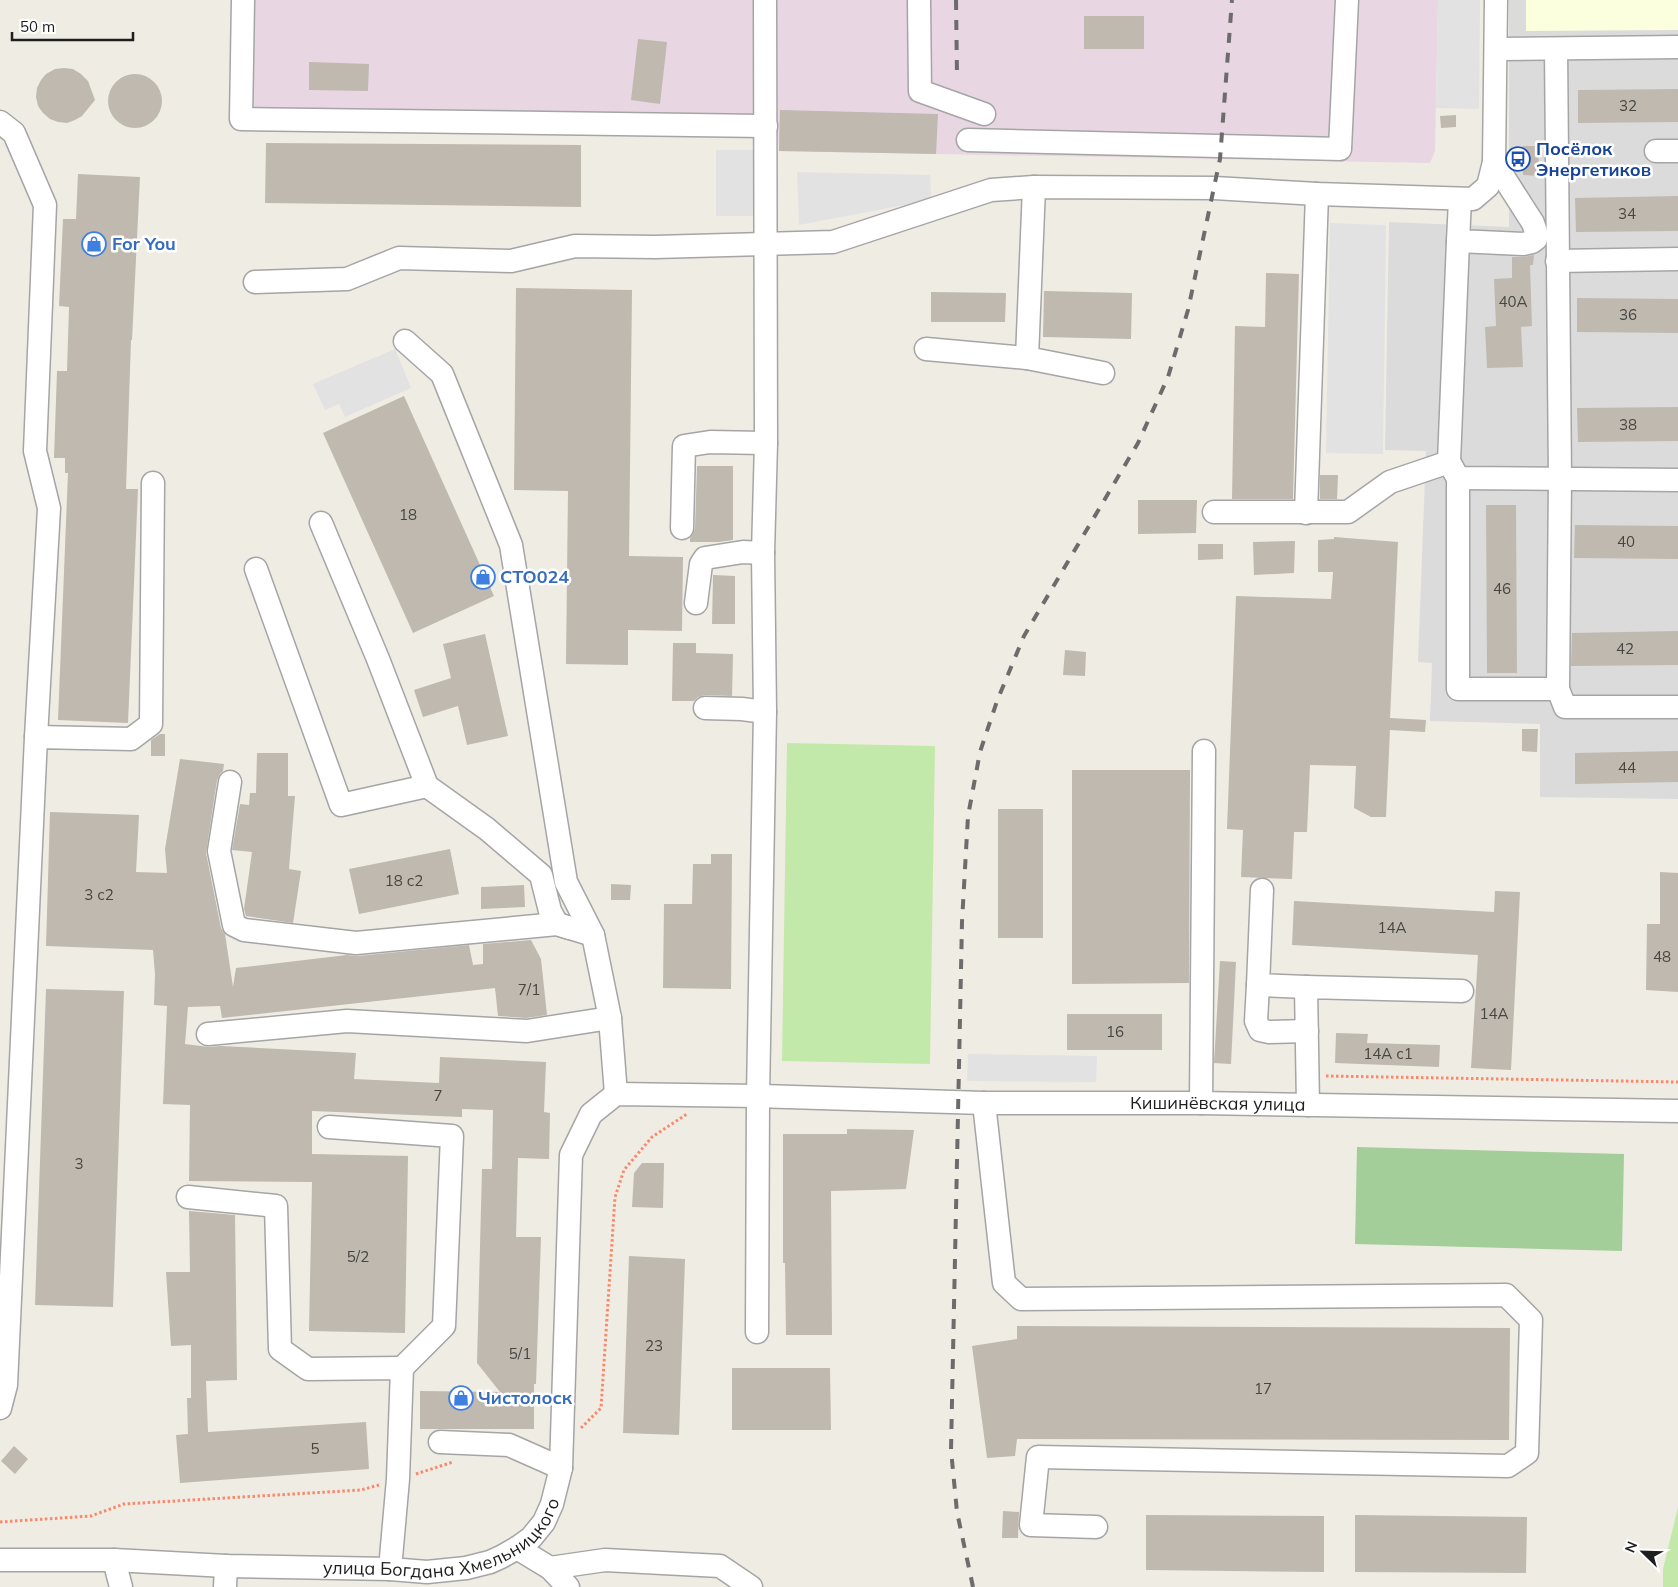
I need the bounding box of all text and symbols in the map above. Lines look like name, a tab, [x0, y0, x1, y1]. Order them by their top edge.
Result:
scale bar	[12, 10, 134, 42]
text: 50 m	[20, 17, 55, 36]
house number: 32	[1619, 96, 1637, 115]
place label: Посёлок Энергетиков	[1536, 137, 1651, 181]
bus stop icon: Посёлок Энергетиков	[1505, 146, 1531, 172]
house number: 34	[1618, 204, 1636, 223]
shop icon: For You	[81, 231, 107, 257]
place label: For You	[112, 232, 176, 255]
house number: 40А	[1498, 292, 1528, 311]
house number: 36	[1619, 305, 1637, 324]
house number: 38	[1619, 415, 1637, 434]
house number: 18	[399, 505, 417, 524]
house number: 40	[1617, 532, 1635, 551]
shop icon: СТО024	[470, 564, 496, 590]
place label: СТО024	[500, 565, 569, 588]
house number: 46	[1493, 579, 1511, 598]
house number: 42	[1616, 639, 1634, 658]
house number: 44	[1618, 758, 1636, 777]
house number: 18 с2	[385, 871, 423, 890]
house number: 3 с2	[84, 885, 114, 904]
house number: 14А	[1377, 918, 1407, 937]
house number: 48	[1653, 947, 1671, 966]
house number: 7/1	[518, 980, 540, 999]
house number: 14А	[1479, 1004, 1509, 1023]
house number: 16	[1106, 1022, 1124, 1041]
house number: 14А с1	[1363, 1044, 1413, 1063]
house number: 7	[433, 1086, 443, 1105]
street label: Кишинёвская улица	[1130, 1091, 1306, 1116]
house number: 3	[74, 1154, 84, 1173]
house number: 5/2	[347, 1247, 369, 1266]
house number: 23	[645, 1336, 663, 1355]
house number: 5/1	[509, 1344, 531, 1363]
house number: 17	[1254, 1379, 1272, 1398]
shop icon: Чистолоск	[448, 1385, 474, 1411]
place label: Чистолоск	[478, 1386, 573, 1409]
house number: 5	[310, 1439, 320, 1458]
street label: улица Богдана Хмельницкого	[323, 1496, 564, 1583]
north arrow	[1618, 1527, 1668, 1577]
text: N	[1621, 1539, 1641, 1555]

